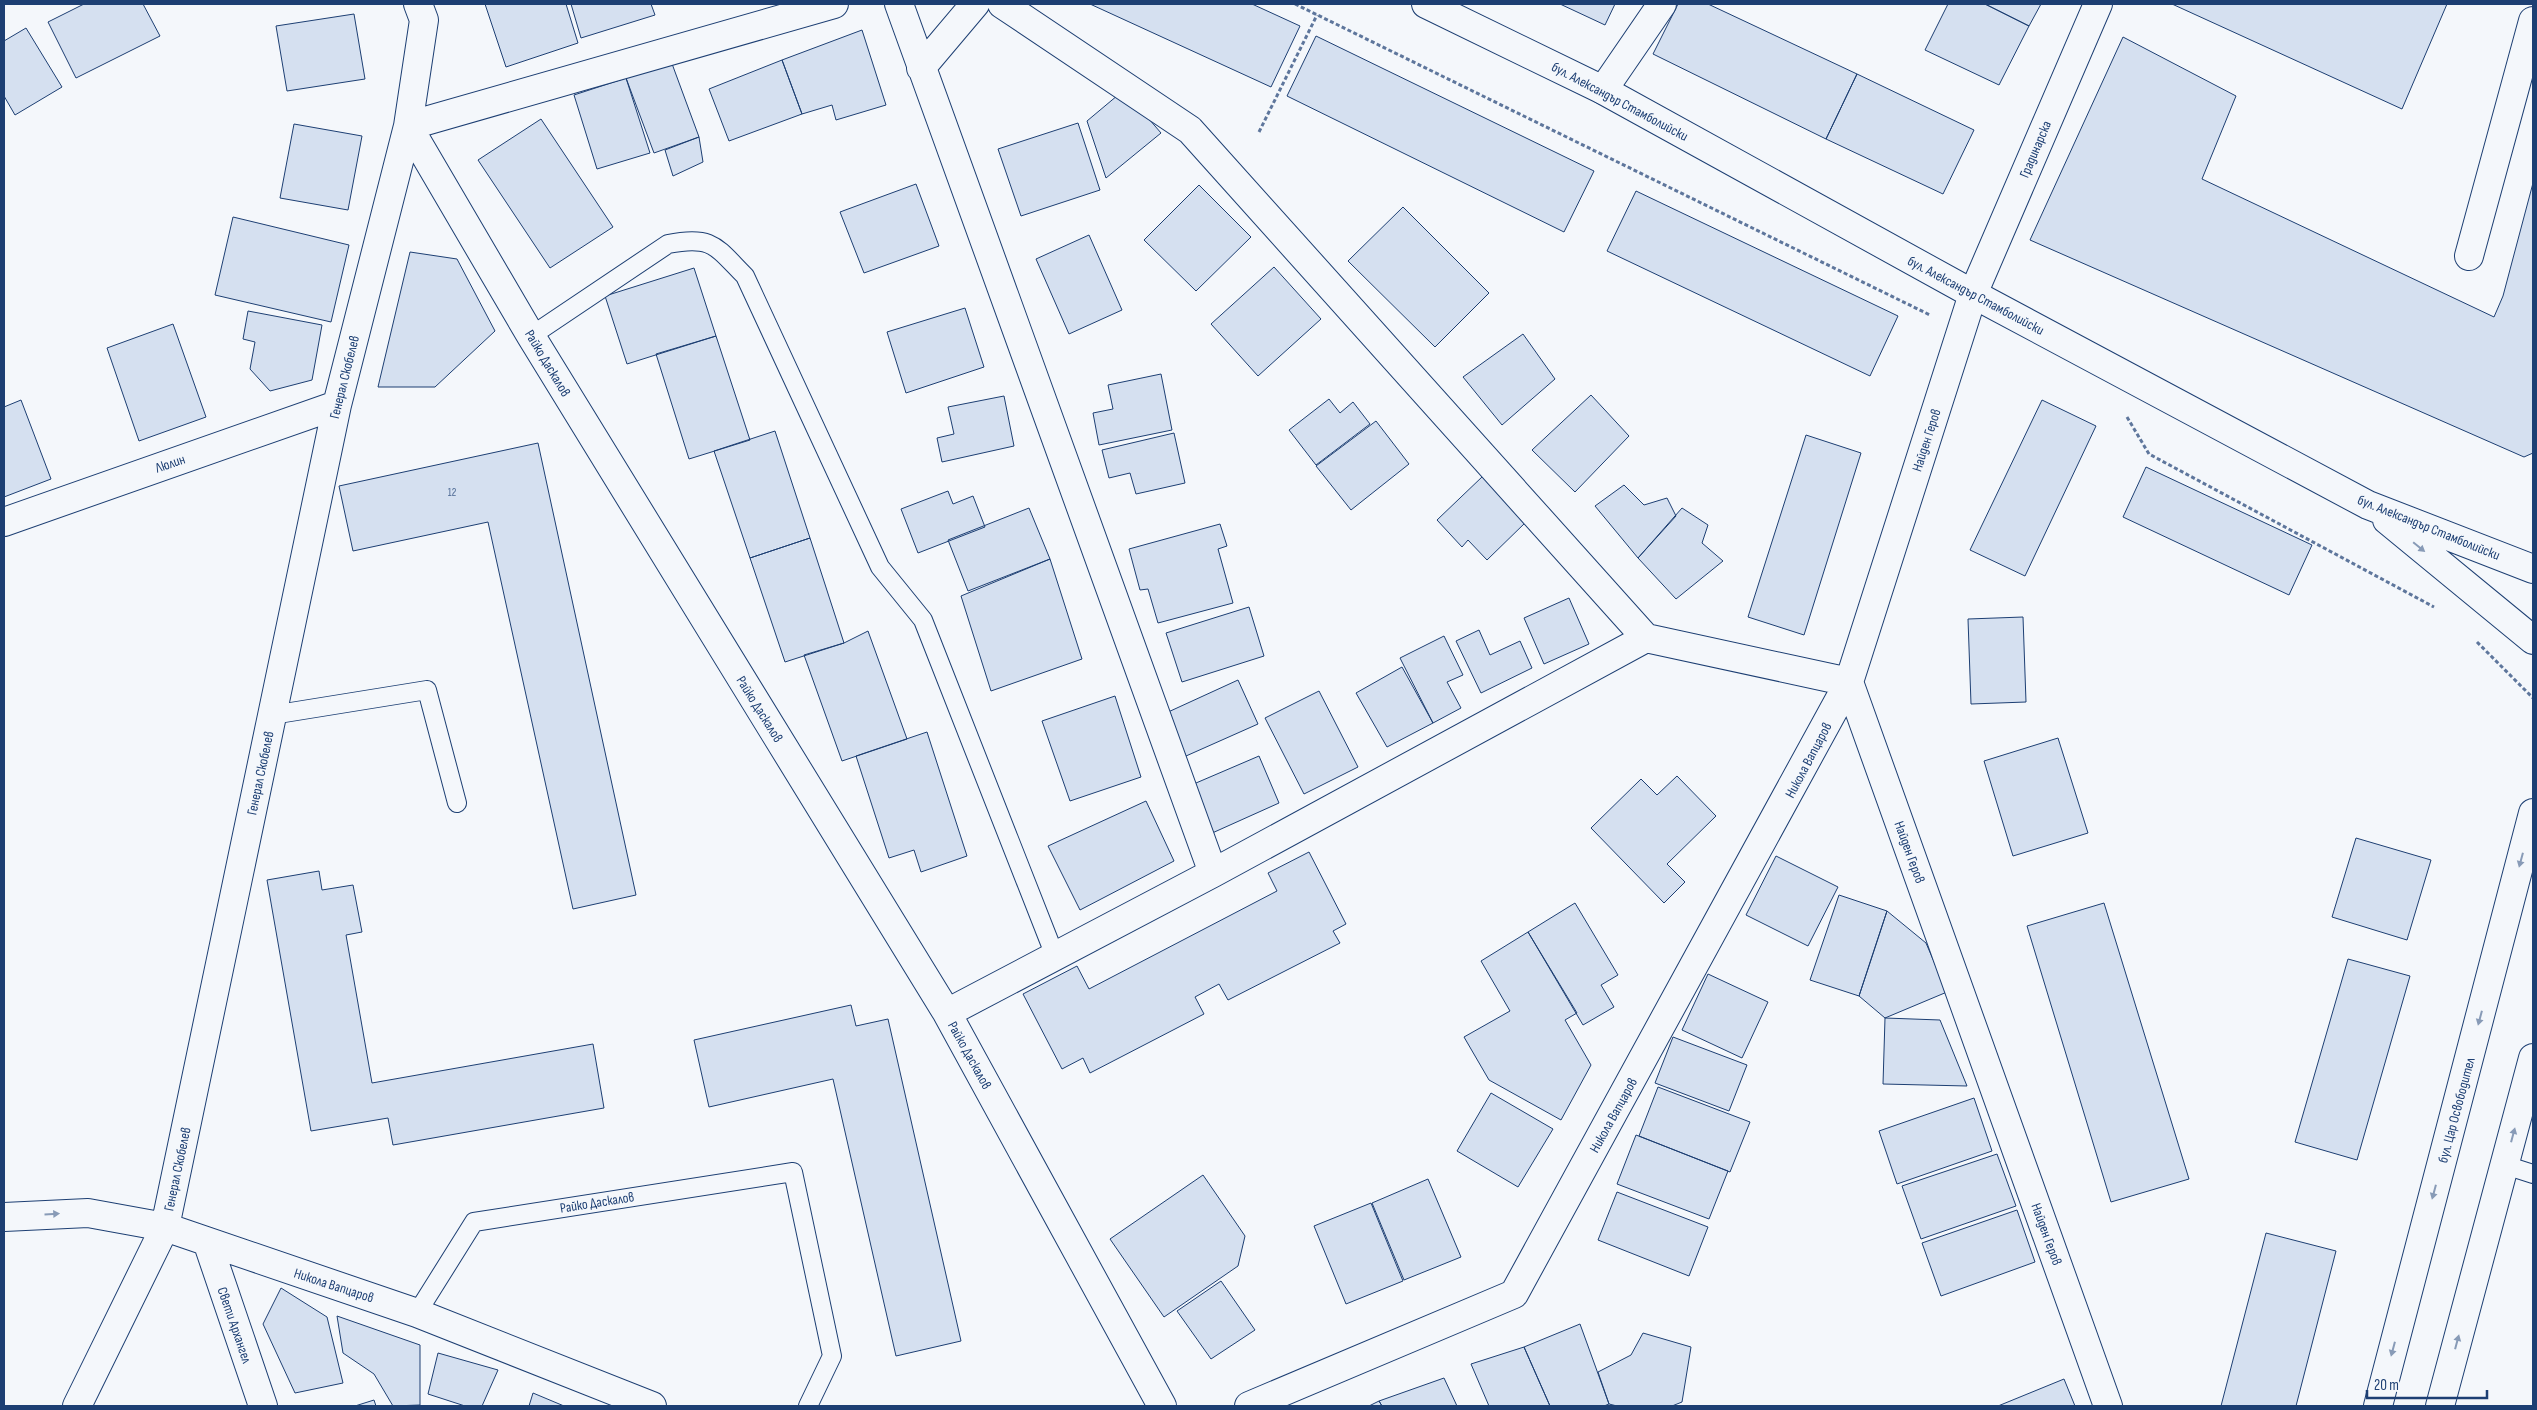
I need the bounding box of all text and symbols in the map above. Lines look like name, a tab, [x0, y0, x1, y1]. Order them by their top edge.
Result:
street label: бул. Александър Стамболийски	[1549, 58, 1691, 145]
street label: Градинарска	[2016, 118, 2055, 180]
street label: бул. Александър Стамболийски	[1905, 252, 2047, 339]
street label: Райко Даскалов	[521, 327, 574, 400]
street label: Генерал Скобелев	[326, 334, 363, 421]
street label: Найден Геров	[1908, 406, 1945, 474]
street label: Люлин	[152, 450, 187, 477]
house number: 12	[448, 486, 457, 499]
street label: бул. Александър Стамболийски	[2355, 491, 2503, 564]
one-way arrow	[2412, 541, 2425, 552]
street label: Райко Даскалов	[732, 673, 787, 746]
street label: Никола Вапцаров	[1781, 719, 1836, 801]
street label: Генерал Скобелев	[243, 730, 278, 817]
street label: Найден Геров	[1890, 819, 1929, 886]
one-way arrow	[2517, 853, 2525, 868]
one-way arrow	[2475, 1010, 2483, 1025]
street label: Райко Даскалов	[944, 1018, 995, 1092]
street label: бул. Цар Освободител	[2434, 1056, 2479, 1165]
street label: Никола Вапцаров	[1586, 1075, 1641, 1156]
street label: Генерал Скобелев	[160, 1126, 195, 1213]
one-way arrow	[2509, 1127, 2517, 1142]
one-way arrow	[2430, 1184, 2438, 1199]
street label: Райко Даскалов	[559, 1188, 636, 1217]
street label: Найден Геров	[2027, 1201, 2066, 1268]
one-way arrow	[45, 1210, 61, 1218]
street label: Никола Вапцаров	[292, 1265, 376, 1306]
street label: Свети Архангел	[214, 1285, 255, 1365]
one-way arrow	[2453, 1335, 2461, 1350]
one-way arrow	[2389, 1341, 2397, 1356]
scale bar	[2367, 1368, 2487, 1400]
text: 20 m	[2374, 1376, 2399, 1395]

